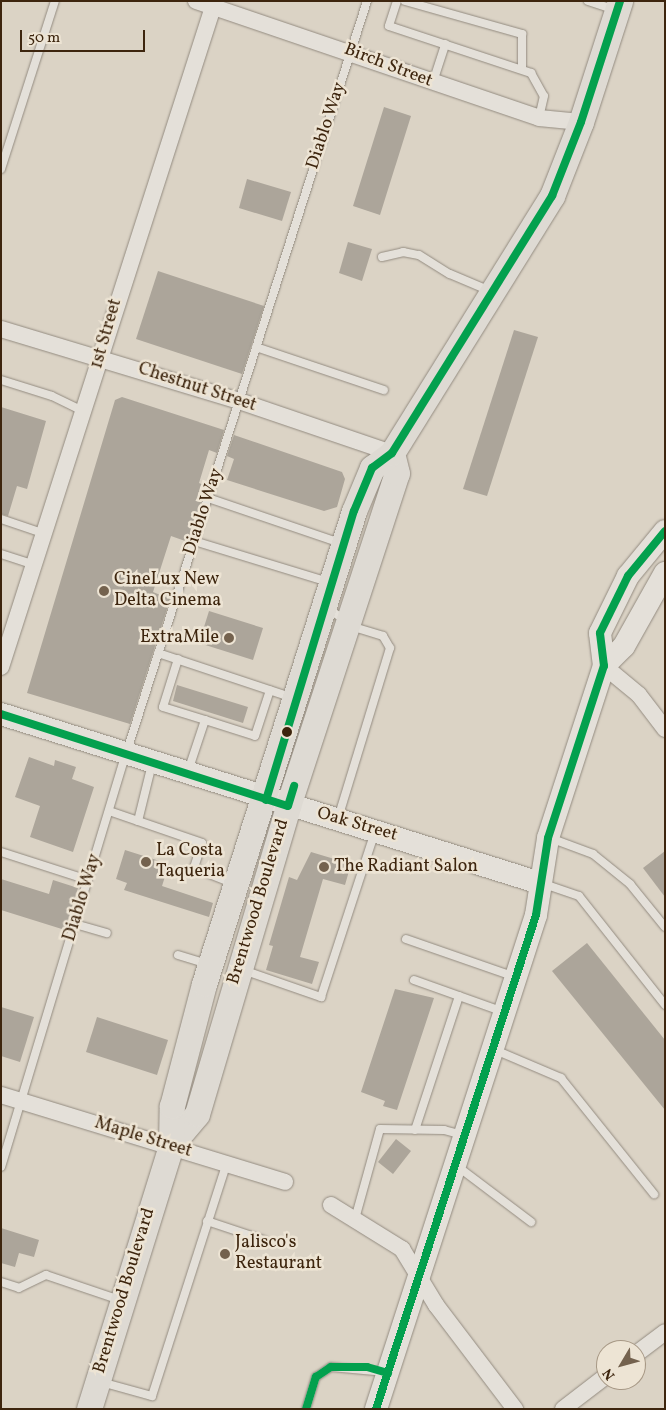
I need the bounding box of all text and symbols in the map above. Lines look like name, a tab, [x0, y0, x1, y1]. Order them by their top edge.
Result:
scale bar	[22, 20, 148, 52]
text: 50 m	[28, 28, 60, 49]
street label: Birch Street	[341, 39, 435, 93]
street label: Diablo Way	[303, 80, 351, 172]
street label: 1st Street	[87, 297, 127, 371]
street label: Chestnut Street	[135, 359, 259, 417]
street label: Diablo Way	[180, 466, 228, 558]
place label: CineLux New Delta Cinema	[114, 570, 221, 612]
marker: CineLux New Delta Cinema	[98, 585, 110, 597]
place label: ExtraMile	[140, 627, 219, 649]
marker: ExtraMile	[223, 632, 235, 644]
unlabelled marker	[282, 727, 292, 737]
street label: Oak Street	[314, 803, 400, 847]
street label: Brentwood Boulevard	[224, 817, 294, 987]
place label: La Costa Taqueria	[156, 841, 225, 884]
street label: Diablo Way	[59, 851, 107, 945]
marker: La Costa Taqueria	[140, 856, 152, 868]
place label: The Radiant Salon	[334, 856, 478, 878]
marker: The Radiant Salon	[318, 861, 330, 873]
street label: Maple Street	[92, 1113, 194, 1163]
street label: Brentwood Boulevard	[90, 1206, 160, 1376]
place label: Jalisco's Restaurant	[235, 1233, 322, 1276]
marker: Jalisco's Restaurant	[219, 1248, 231, 1260]
north arrow	[596, 1340, 646, 1390]
text: N	[599, 1364, 620, 1384]

